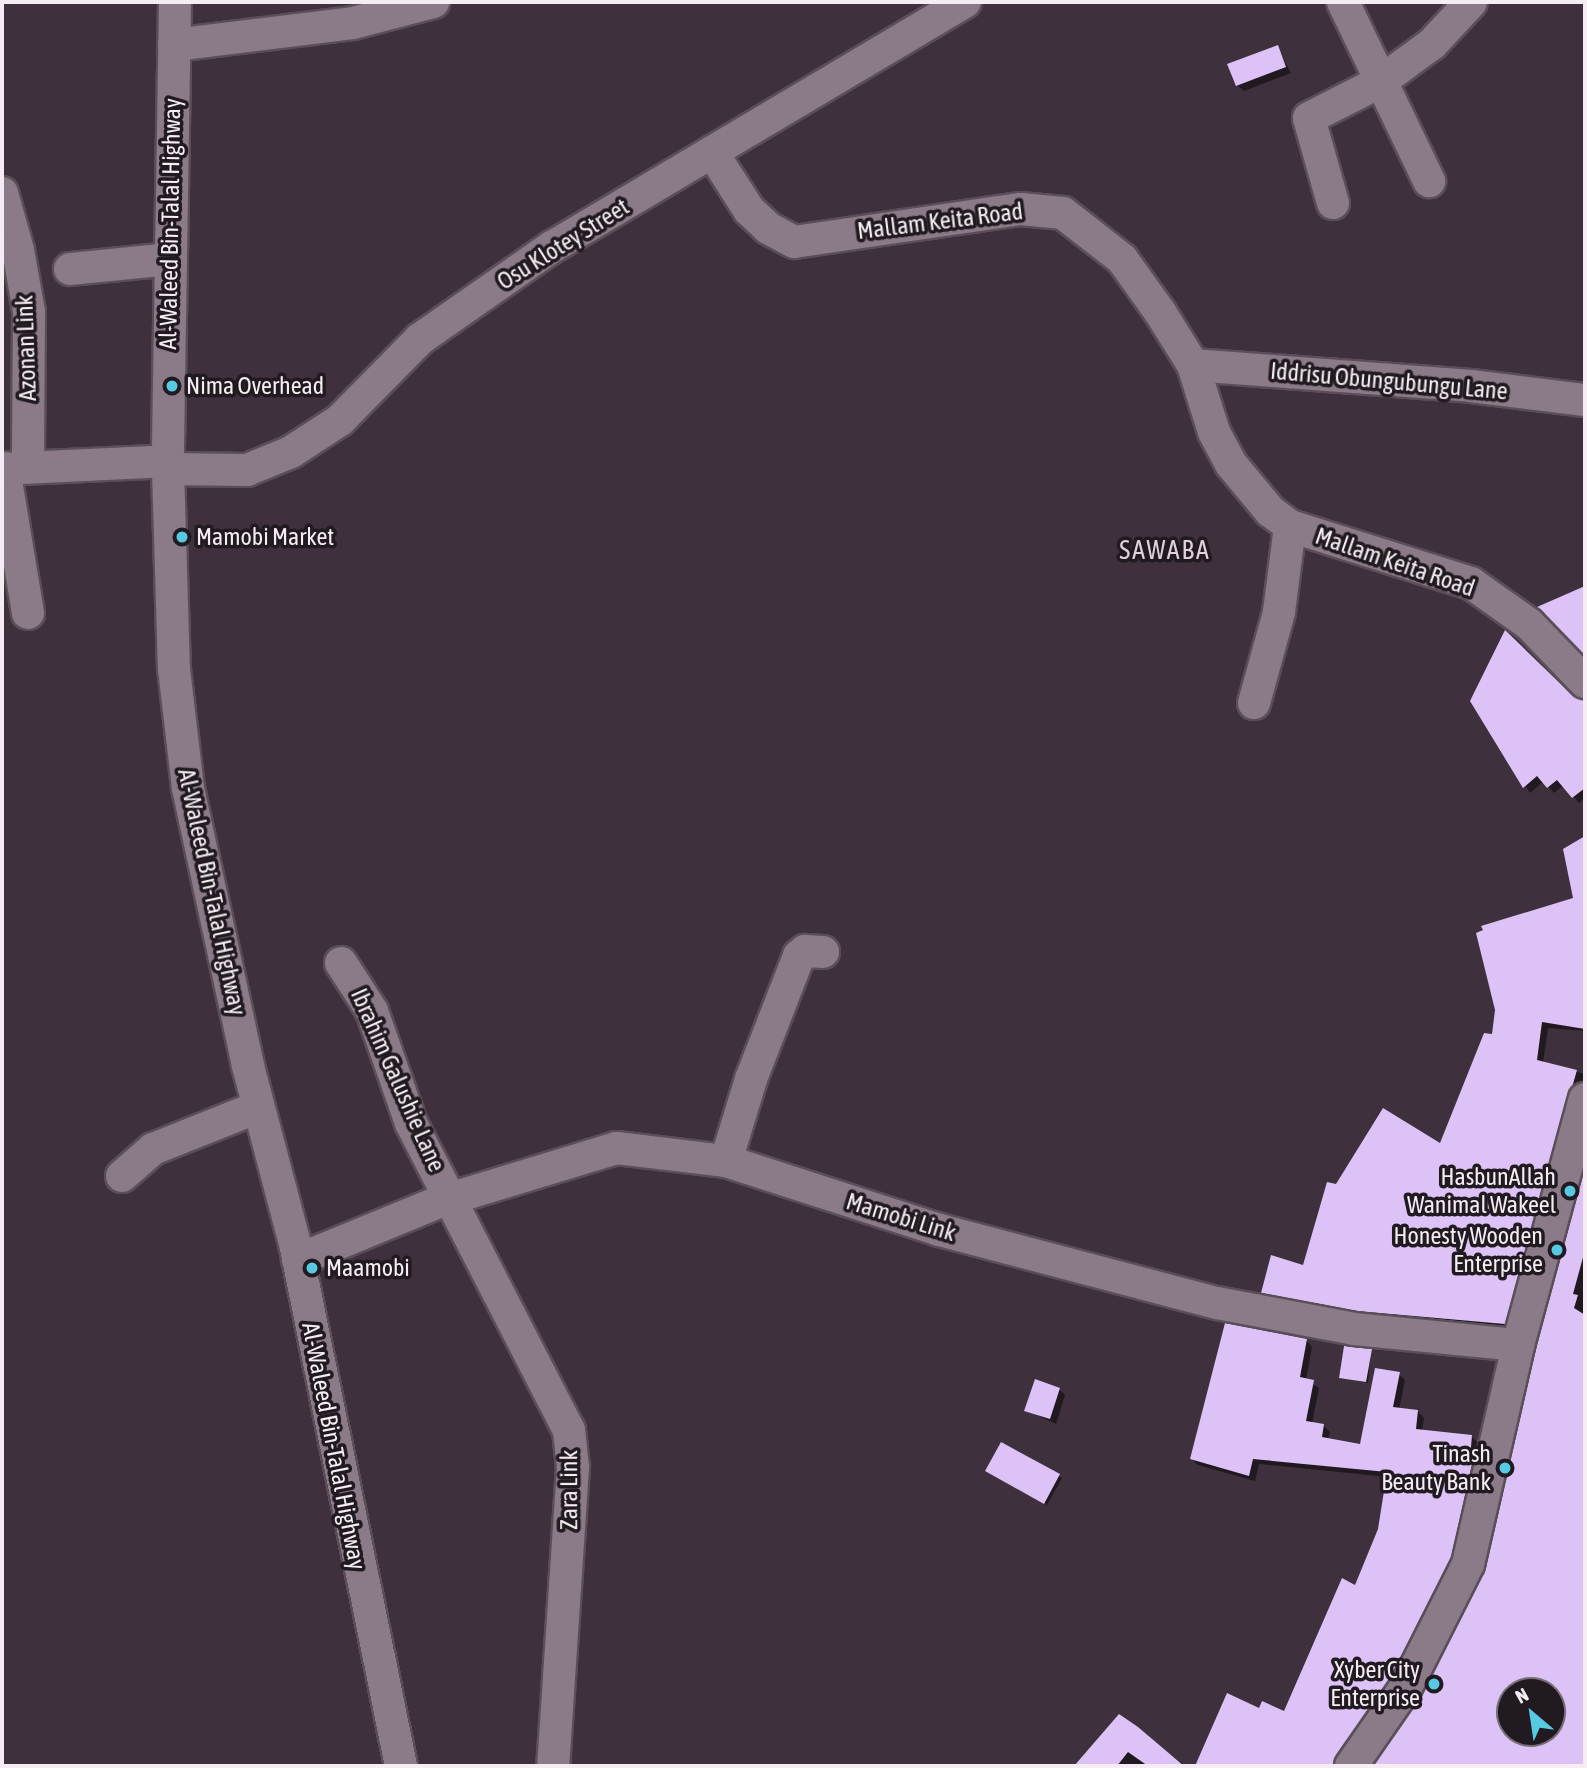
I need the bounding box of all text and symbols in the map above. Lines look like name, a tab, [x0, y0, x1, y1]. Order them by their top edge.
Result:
street label: Al-Waleed Bin-Talal Highway	[153, 98, 187, 350]
street label: Osu Klotey Street	[492, 192, 634, 296]
street label: Mallam Keita Road	[856, 197, 1024, 245]
street label: Azonan Link	[10, 294, 42, 402]
street label: Iddrisu Obungubungu Lane	[1269, 356, 1509, 406]
place label: Nima Overhead	[186, 372, 324, 400]
marker: Nima Overhead	[164, 378, 180, 394]
street label: Mallam Keita Road	[1312, 521, 1478, 603]
place label: Mamobi Market	[196, 523, 334, 551]
marker: Mamobi Market	[174, 529, 190, 545]
district label: SAWABA	[1120, 535, 1210, 567]
street label: Al-Waleed Bin-Talal Highway	[172, 766, 252, 1018]
street label: Ibrahim Galushie Lane	[345, 984, 451, 1176]
place label: HasbunAllah Wanimal Wakeel	[1407, 1163, 1556, 1219]
marker: HasbunAllah Wanimal Wakeel	[1562, 1183, 1578, 1199]
street label: Mamobi Link	[843, 1187, 959, 1247]
place label: Honesty Wooden Enterprise	[1394, 1222, 1543, 1278]
marker: Honesty Wooden Enterprise	[1549, 1242, 1565, 1258]
place label: Maamobi	[326, 1254, 410, 1282]
marker: Maamobi	[304, 1260, 320, 1276]
street label: Al-Waleed Bin-Talal Highway	[296, 1320, 372, 1572]
place label: Tinash Beauty Bank	[1381, 1440, 1491, 1496]
street label: Zara Link	[555, 1450, 583, 1530]
marker: Tinash Beauty Bank	[1497, 1460, 1513, 1476]
place label: Xyber City Enterprise	[1330, 1656, 1420, 1712]
marker: Xyber City Enterprise	[1426, 1676, 1442, 1692]
north arrow	[1496, 1677, 1566, 1747]
text: N	[1512, 1683, 1532, 1708]

